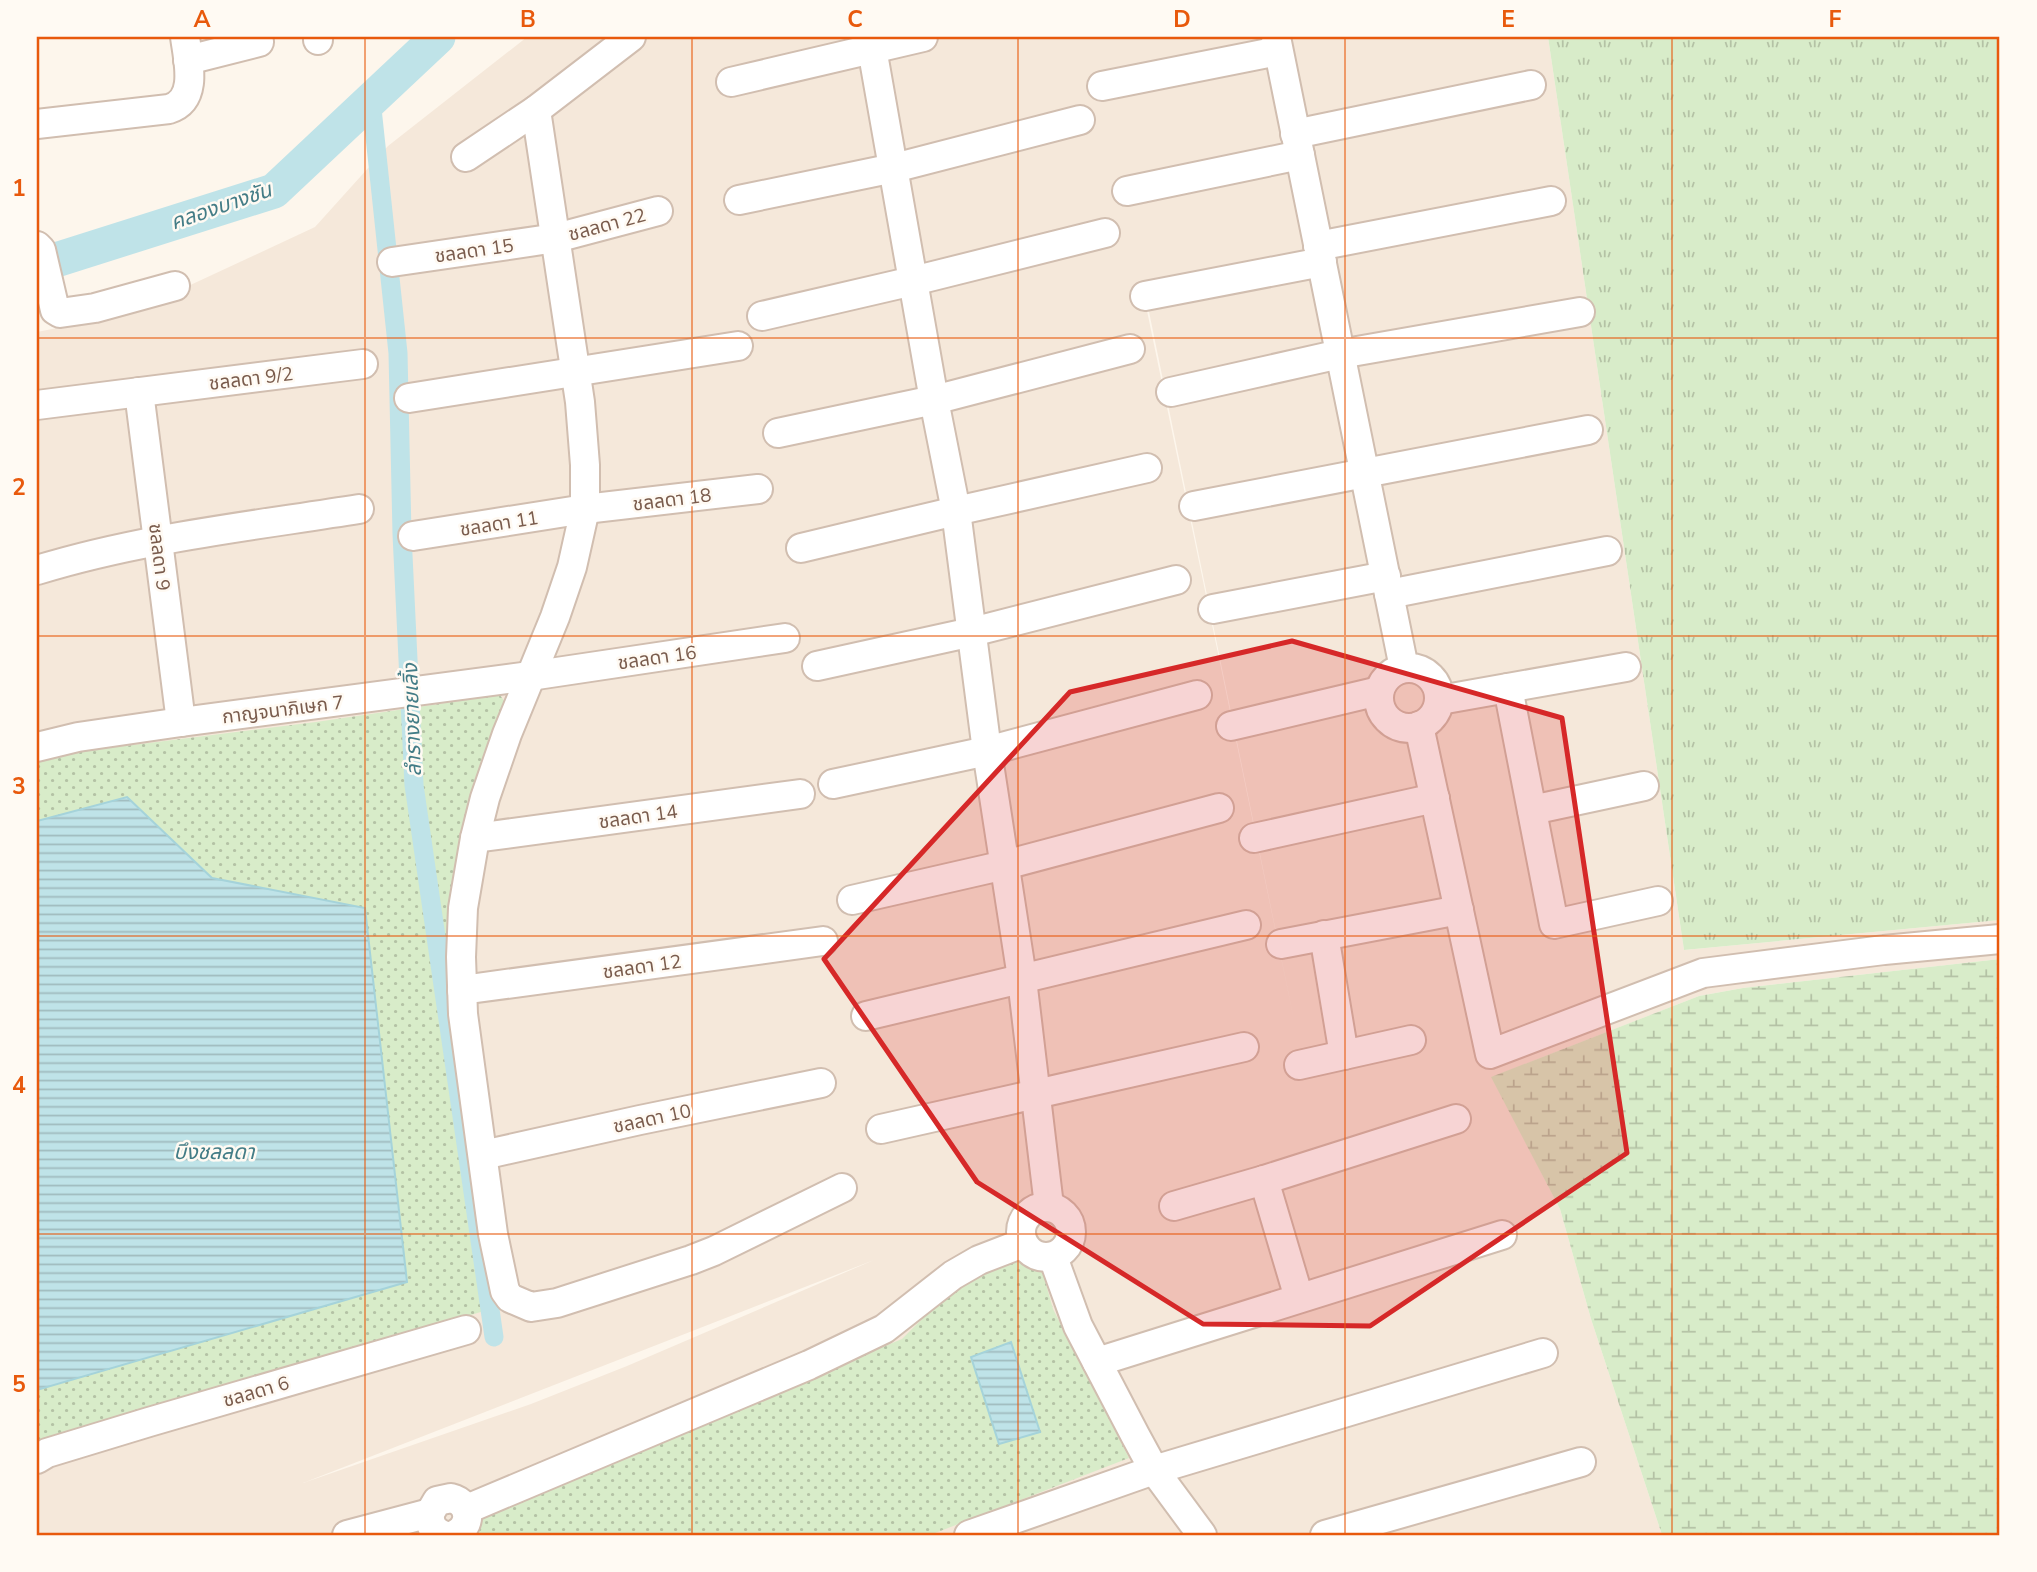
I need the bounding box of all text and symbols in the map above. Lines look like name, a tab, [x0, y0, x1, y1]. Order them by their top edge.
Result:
text: A	[193, 4, 211, 35]
text: B	[520, 4, 536, 35]
text: C	[847, 4, 863, 35]
text: D	[1173, 4, 1191, 35]
text: E	[1501, 4, 1515, 35]
text: F	[1829, 4, 1842, 35]
text: 1	[12, 173, 26, 204]
water label: คลองบางชัน	[167, 175, 276, 236]
street label: ชลลดา 22	[566, 202, 649, 248]
street label: ชลลดา 15	[433, 233, 515, 269]
street label: ชลลดา 9/2	[208, 361, 295, 397]
text: 2	[12, 472, 26, 503]
street label: ชลลดา 18	[631, 482, 713, 518]
street label: ชลลดา 11	[458, 505, 540, 543]
street label: ชลลดา 9	[142, 522, 176, 592]
street label: ชลลดา 16	[616, 640, 698, 676]
water label: ลำรางยายเลิ้ง	[396, 661, 428, 777]
street label: กาญจนาภิเษก 7	[221, 690, 346, 730]
text: 3	[12, 771, 26, 802]
street label: ชลลดา 14	[597, 799, 679, 835]
street label: ชลลดา 12	[601, 949, 683, 985]
text: 4	[12, 1070, 26, 1101]
street label: ชลลดา 10	[611, 1098, 694, 1140]
water label: บึงชลลดา	[174, 1138, 256, 1166]
text: 5	[12, 1369, 26, 1400]
street label: ชลลดา 6	[220, 1370, 292, 1414]

